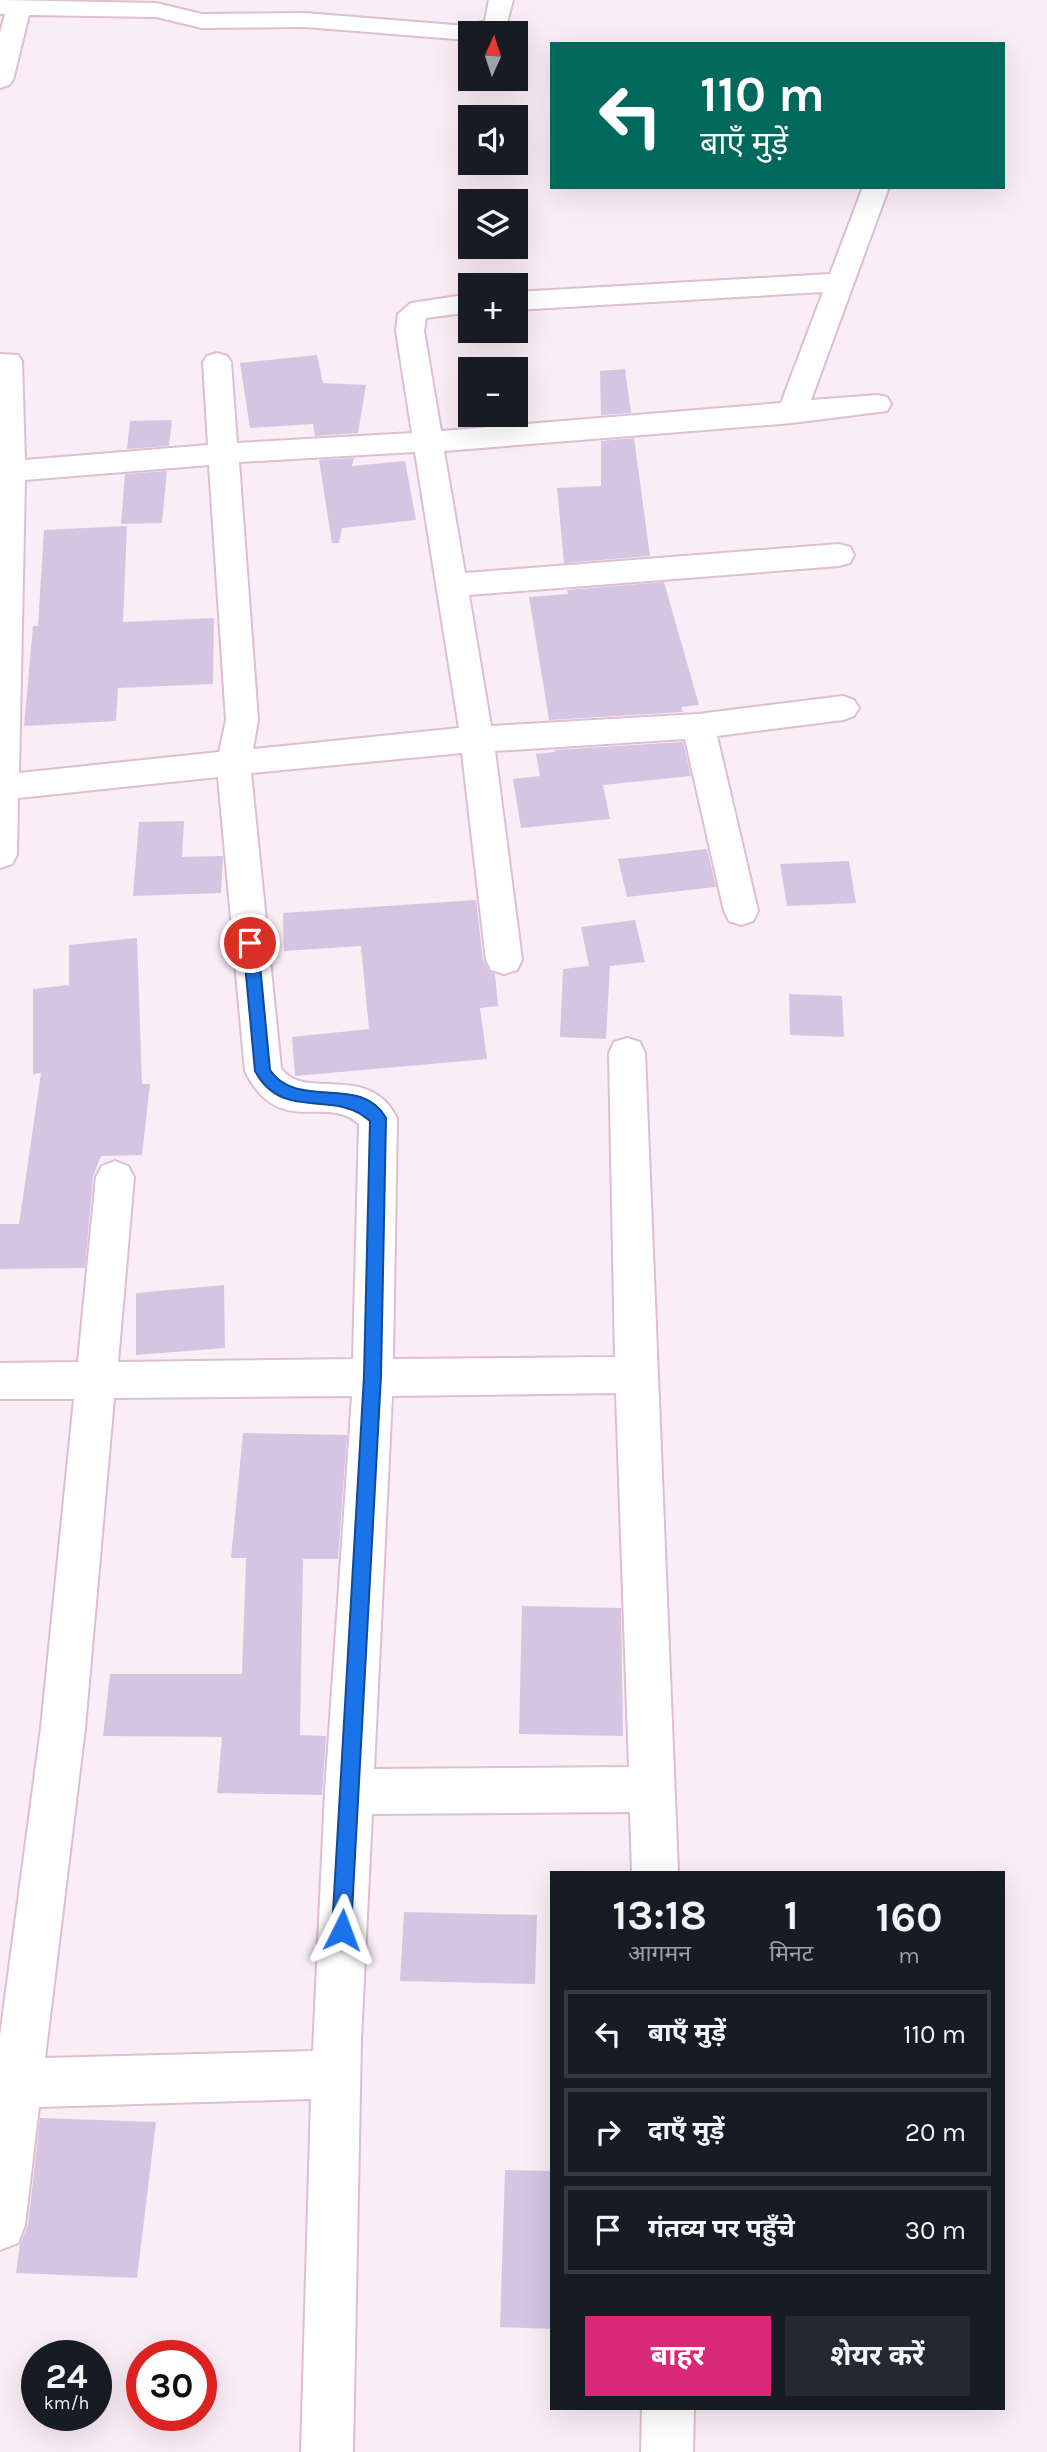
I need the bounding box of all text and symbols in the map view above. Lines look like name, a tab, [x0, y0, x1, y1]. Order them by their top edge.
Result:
north arrow	[458, 21, 528, 91]
map controls	[458, 21, 528, 427]
text: 110 m	[700, 66, 825, 123]
icon: left	[585, 70, 676, 161]
button: sound	[458, 105, 528, 175]
text: बाएँ मुड़ें	[700, 125, 788, 162]
button: layers	[458, 189, 528, 259]
button: +	[458, 273, 528, 343]
button: −	[458, 357, 528, 427]
pin	[220, 913, 280, 973]
icon: arrive	[231, 924, 269, 962]
text: 13:18	[612, 1890, 707, 1940]
text: 1	[784, 1890, 799, 1940]
text: 160	[876, 1892, 943, 1942]
position arrow	[305, 1893, 379, 1967]
text: आगमन	[628, 1940, 691, 1967]
text: मिनट	[769, 1940, 813, 1967]
text: m	[898, 1942, 920, 1969]
icon: left	[589, 2015, 627, 2053]
text: बाएँ मुड़ें	[648, 2017, 726, 2048]
text: 110 m	[903, 2019, 966, 2050]
icon: right	[589, 2113, 627, 2151]
text: दाएँ मुड़ें	[648, 2115, 724, 2146]
text: 20 m	[905, 2117, 966, 2148]
icon: arrive	[589, 2211, 627, 2249]
text: गंतव्य पर पहुँचे	[648, 2213, 795, 2244]
text: 30 m	[905, 2215, 966, 2246]
button: बाहर	[585, 2316, 771, 2396]
button: शेयर करें	[785, 2316, 970, 2396]
speed limit sign: 30	[126, 2340, 217, 2431]
text: 24	[46, 2356, 88, 2397]
text: km/h	[44, 2392, 89, 2414]

